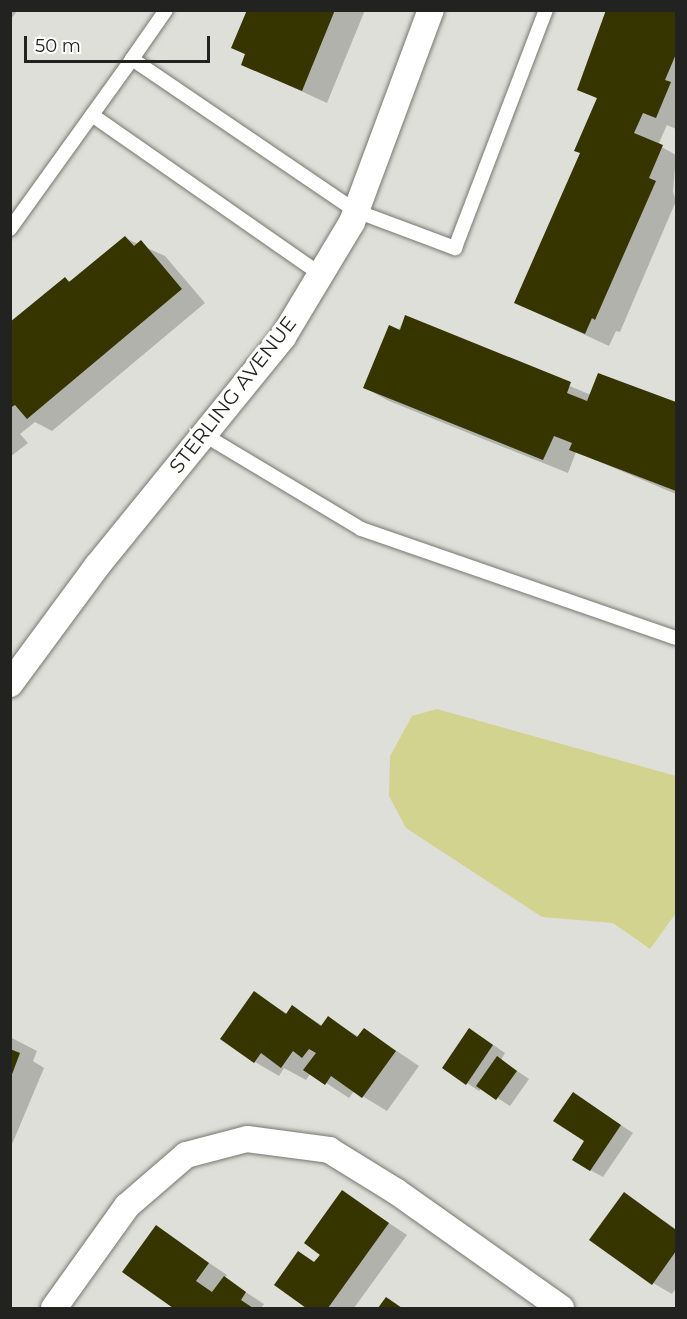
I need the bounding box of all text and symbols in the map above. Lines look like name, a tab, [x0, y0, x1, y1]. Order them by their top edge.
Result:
scale bar	[27, 24, 213, 62]
text: 50 m	[35, 35, 81, 57]
street label: STERLING AVENUE	[164, 312, 302, 478]

